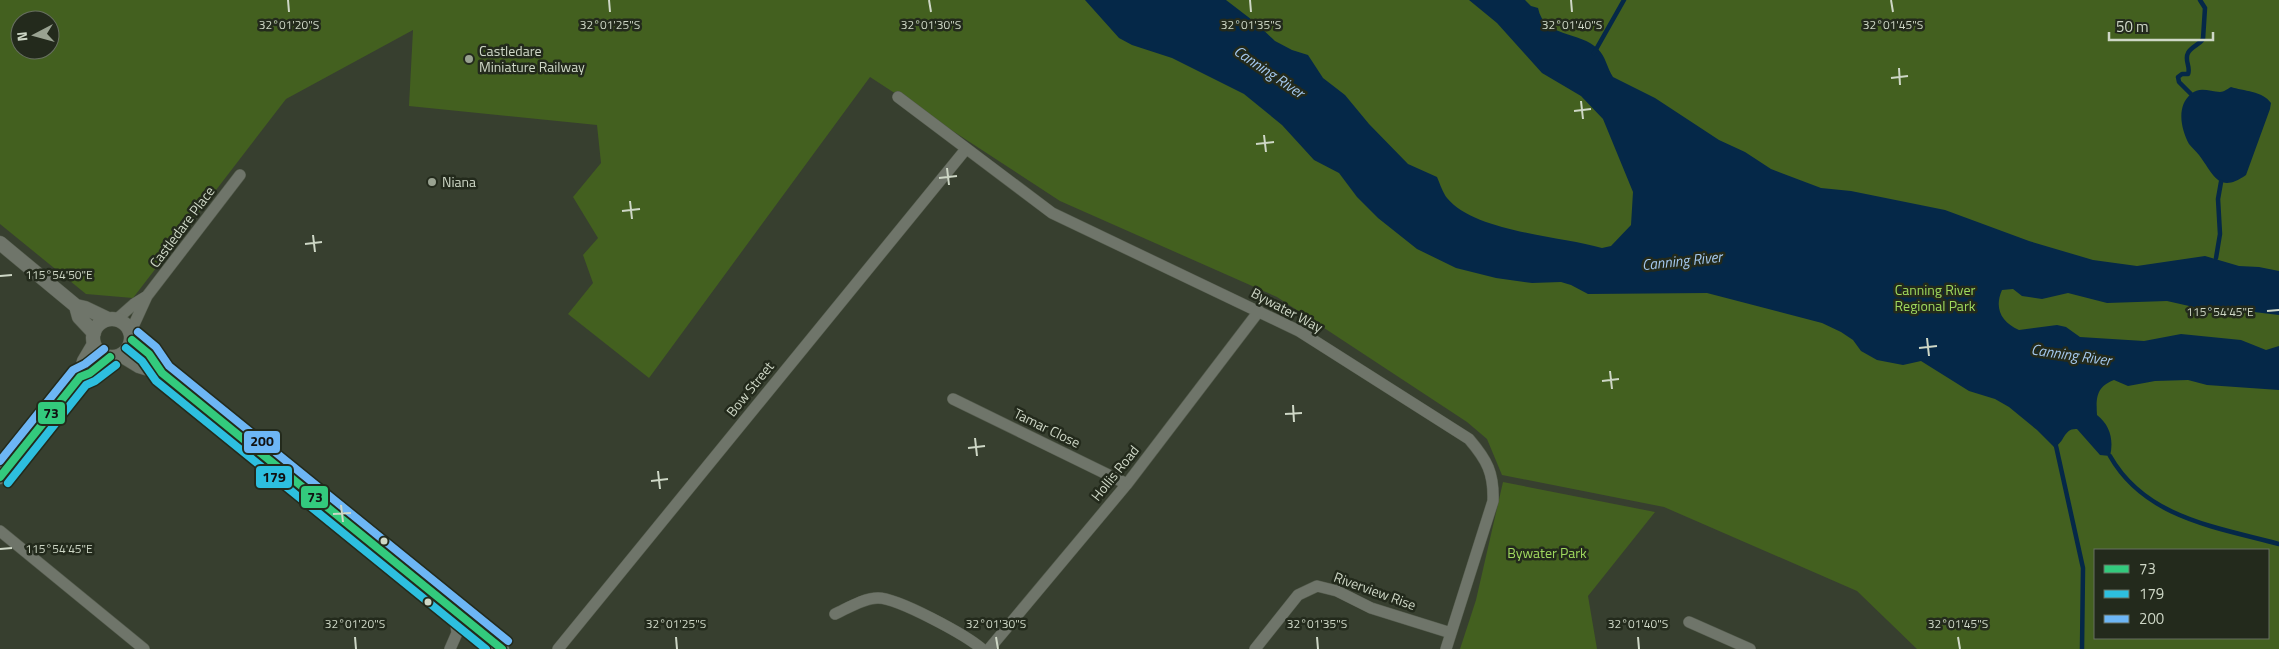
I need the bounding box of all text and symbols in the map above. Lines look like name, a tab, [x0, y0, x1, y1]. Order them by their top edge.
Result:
north arrow	[10, 10, 60, 60]
scale bar	[2109, 10, 2213, 42]
text: 32°01'20"S	[259, 15, 319, 34]
text: 32°01'25"S	[580, 15, 640, 34]
text: 32°01'30"S	[901, 15, 961, 34]
text: 32°01'35"S	[1221, 15, 1281, 34]
text: 32°01'40"S	[1542, 15, 1602, 34]
text: 32°01'45"S	[1863, 15, 1923, 34]
text: 50 m	[2116, 15, 2149, 38]
text: N	[11, 30, 33, 42]
place label: Castledare Miniature Railway	[479, 40, 585, 77]
water label: Canning River	[1229, 40, 1311, 105]
marker: Castledare Miniature Railway	[463, 53, 475, 65]
place label: Niana	[442, 171, 476, 192]
marker: Niana	[426, 176, 438, 188]
street label: Castledare Place	[144, 182, 219, 272]
water label: Canning River	[1641, 245, 1725, 276]
text: 115°54'50"E	[25, 265, 93, 284]
park label: Canning River Regional Park	[1895, 279, 1976, 316]
street label: Bywater Way	[1248, 282, 1327, 337]
text: 115°54'45"E	[2186, 302, 2254, 321]
water label: Canning River	[2030, 338, 2115, 372]
street label: Bow Street	[721, 356, 779, 421]
line badge: 73	[37, 401, 66, 425]
text: 73	[43, 402, 59, 423]
street label: Tamar Close	[1010, 402, 1084, 453]
line badge: 200	[243, 430, 281, 454]
text: 200	[250, 430, 274, 451]
street label: Hollis Road	[1086, 440, 1144, 505]
line badge: 179	[255, 465, 293, 489]
text: 179	[262, 466, 286, 487]
line badge: 73	[300, 485, 329, 509]
text: 73	[307, 486, 323, 507]
unlabelled marker	[379, 536, 389, 546]
text: 115°54'45"E	[25, 539, 93, 558]
park label: Bywater Park	[1507, 542, 1587, 563]
legend	[2094, 549, 2269, 639]
text: 73	[2139, 557, 2156, 580]
street label: Riverview Rise	[1331, 566, 1419, 615]
text: 179	[2139, 582, 2164, 605]
unlabelled marker	[423, 597, 433, 607]
text: 200	[2139, 607, 2164, 630]
text: 32°01'20"S	[325, 614, 385, 633]
text: 32°01'25"S	[646, 614, 706, 633]
text: 32°01'30"S	[966, 614, 1026, 633]
text: 32°01'35"S	[1287, 614, 1347, 633]
text: 32°01'40"S	[1608, 614, 1668, 633]
text: 32°01'45"S	[1928, 614, 1988, 633]

